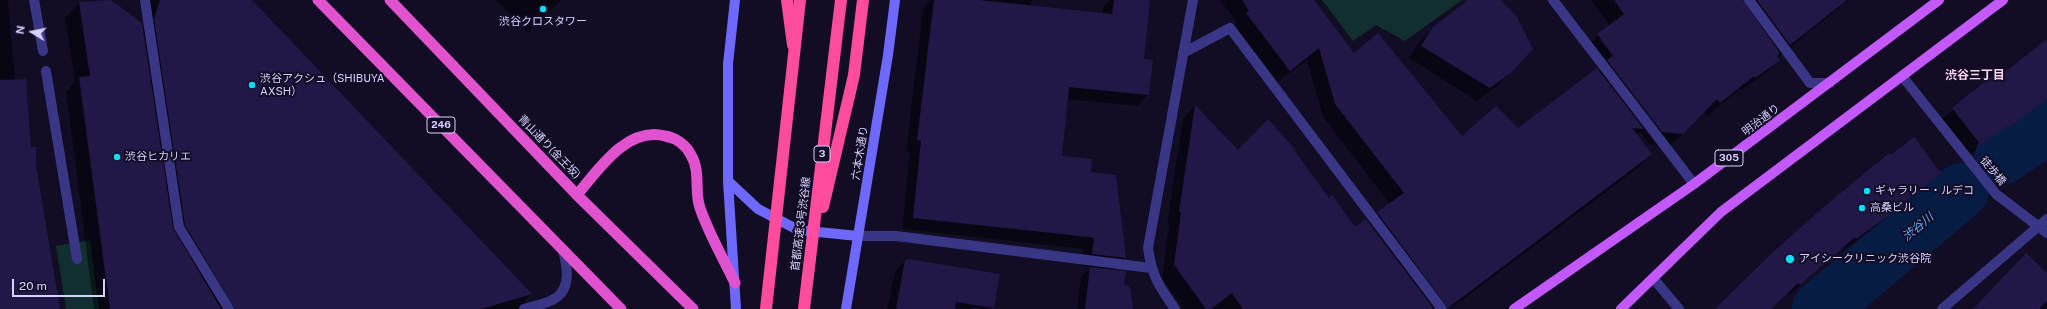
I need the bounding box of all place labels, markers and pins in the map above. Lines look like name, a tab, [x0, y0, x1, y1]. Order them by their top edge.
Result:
marker: 渋谷クロスタワー	[538, 4, 548, 14]
place label: 渋谷クロスタワー	[499, 15, 587, 29]
place label: 渋谷アクシュ（SHIBUYA AXSH）	[260, 72, 385, 98]
marker: 渋谷アクシュ（SHIBUYA AXSH）	[247, 80, 257, 90]
place label: 渋谷ヒカリエ	[125, 150, 191, 164]
marker: 渋谷ヒカリエ	[112, 152, 122, 162]
place label: ギャラリー・ルデコ	[1875, 184, 1974, 198]
marker: ギャラリー・ルデコ	[1862, 186, 1872, 196]
place label: 高桑ビル	[1870, 201, 1914, 215]
marker: 高桑ビル	[1857, 203, 1867, 213]
place label: アイシークリニック渋谷院	[1799, 252, 1931, 266]
marker: アイシークリニック渋谷院	[1784, 253, 1796, 265]

